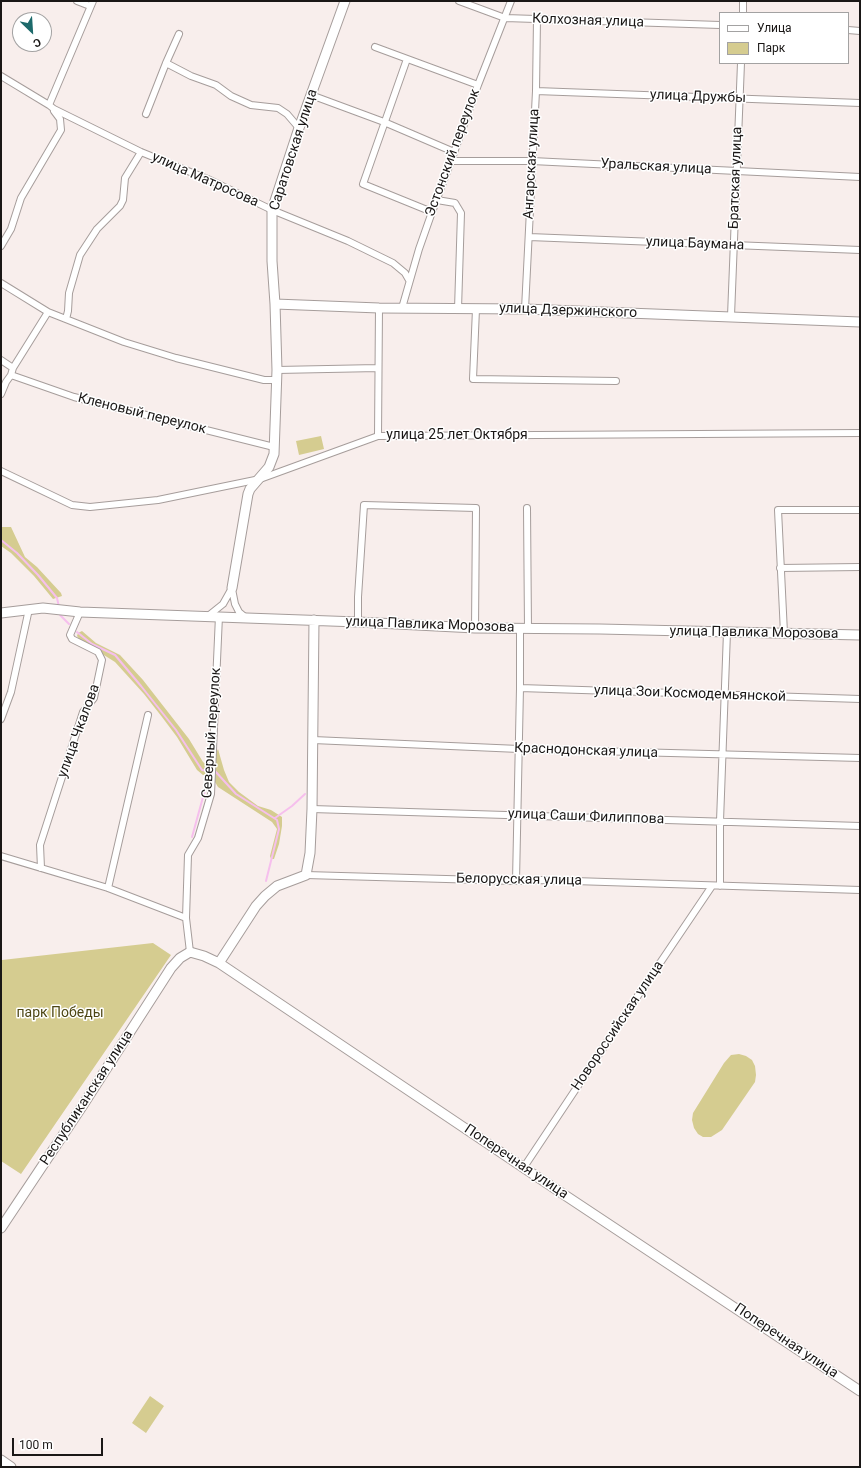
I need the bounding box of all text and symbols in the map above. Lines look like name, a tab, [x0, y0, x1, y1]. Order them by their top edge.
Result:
street label: Колхозная улица	[532, 11, 644, 31]
north arrow	[12, 12, 52, 52]
legend	[719, 12, 849, 64]
text: Улица	[757, 21, 792, 35]
text: С	[31, 35, 43, 50]
text: Парк	[757, 41, 785, 55]
street label: Саратовская улица	[266, 87, 322, 213]
street label: Эстонский переулок	[422, 87, 484, 219]
street label: улица Дружбы	[650, 87, 746, 107]
street label: Ангарская улица	[521, 108, 543, 220]
street label: Братская улица	[726, 126, 746, 230]
street label: улица Матросова	[149, 149, 261, 211]
street label: Уральская улица	[600, 156, 712, 178]
street label: улица Баумана	[645, 234, 745, 254]
street label: улица Дзержинского	[499, 300, 637, 322]
street label: Кленовый переулок	[76, 390, 208, 438]
street label: улица 25 лет Октября	[386, 427, 528, 443]
street label: улица Павлика Морозова	[345, 614, 515, 636]
street label: улица Павлика Морозова	[669, 623, 839, 643]
street label: Северный переулок	[199, 667, 225, 799]
street label: улица Чкалова	[54, 682, 104, 780]
street label: улица Зои Космодемьянской	[594, 682, 786, 706]
street label: Краснодонская улица	[514, 740, 658, 762]
street label: улица Саши Филиппова	[508, 806, 664, 828]
street label: Белорусская улица	[456, 871, 582, 889]
street label: Новороссийская улица	[568, 958, 668, 1094]
park label: парк Победы	[16, 1005, 104, 1021]
street label: Республиканская улица	[37, 1027, 137, 1169]
street label: Поперечная улица	[461, 1121, 571, 1203]
street label: Поперечная улица	[731, 1300, 841, 1382]
scale bar	[14, 1430, 105, 1456]
text: 100 m	[19, 1438, 53, 1452]

